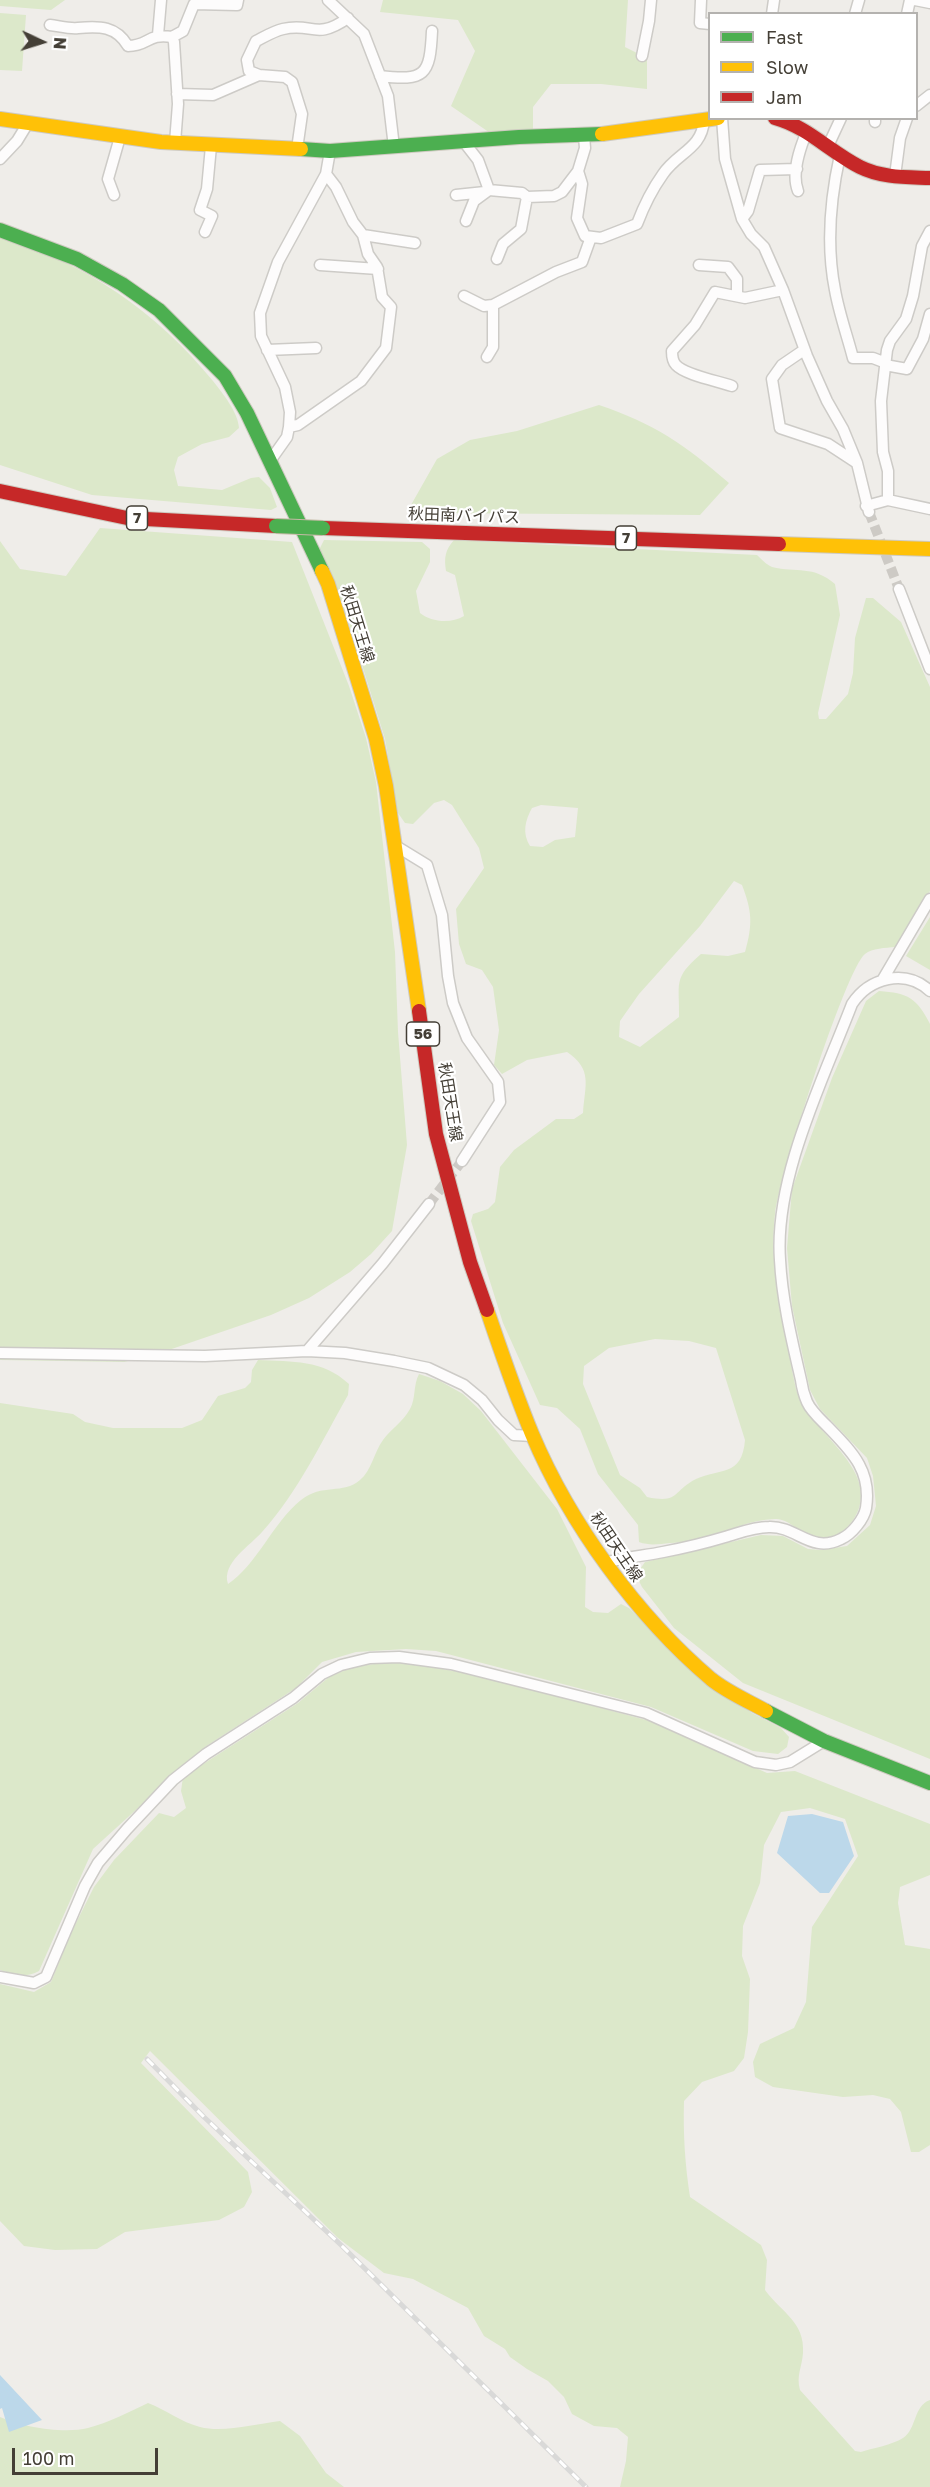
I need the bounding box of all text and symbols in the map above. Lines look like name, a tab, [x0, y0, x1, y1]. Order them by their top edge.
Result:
north arrow	[12, 12, 72, 72]
legend	[708, 12, 918, 120]
text: Fast	[766, 26, 803, 48]
text: N	[50, 36, 70, 50]
text: Slow	[766, 56, 808, 78]
text: Jam	[766, 86, 802, 108]
street label: 秋田南バイパス	[408, 504, 520, 528]
road number: 7	[126, 506, 148, 530]
road number: 7	[616, 526, 636, 550]
street label: 秋田天王線	[336, 583, 378, 665]
road number: 56	[406, 1022, 440, 1046]
street label: 秋田天王線	[434, 1061, 466, 1143]
street label: 秋田天王線	[586, 1508, 646, 1586]
scale bar	[15, 2436, 160, 2474]
text: 100 m	[23, 2447, 74, 2469]

